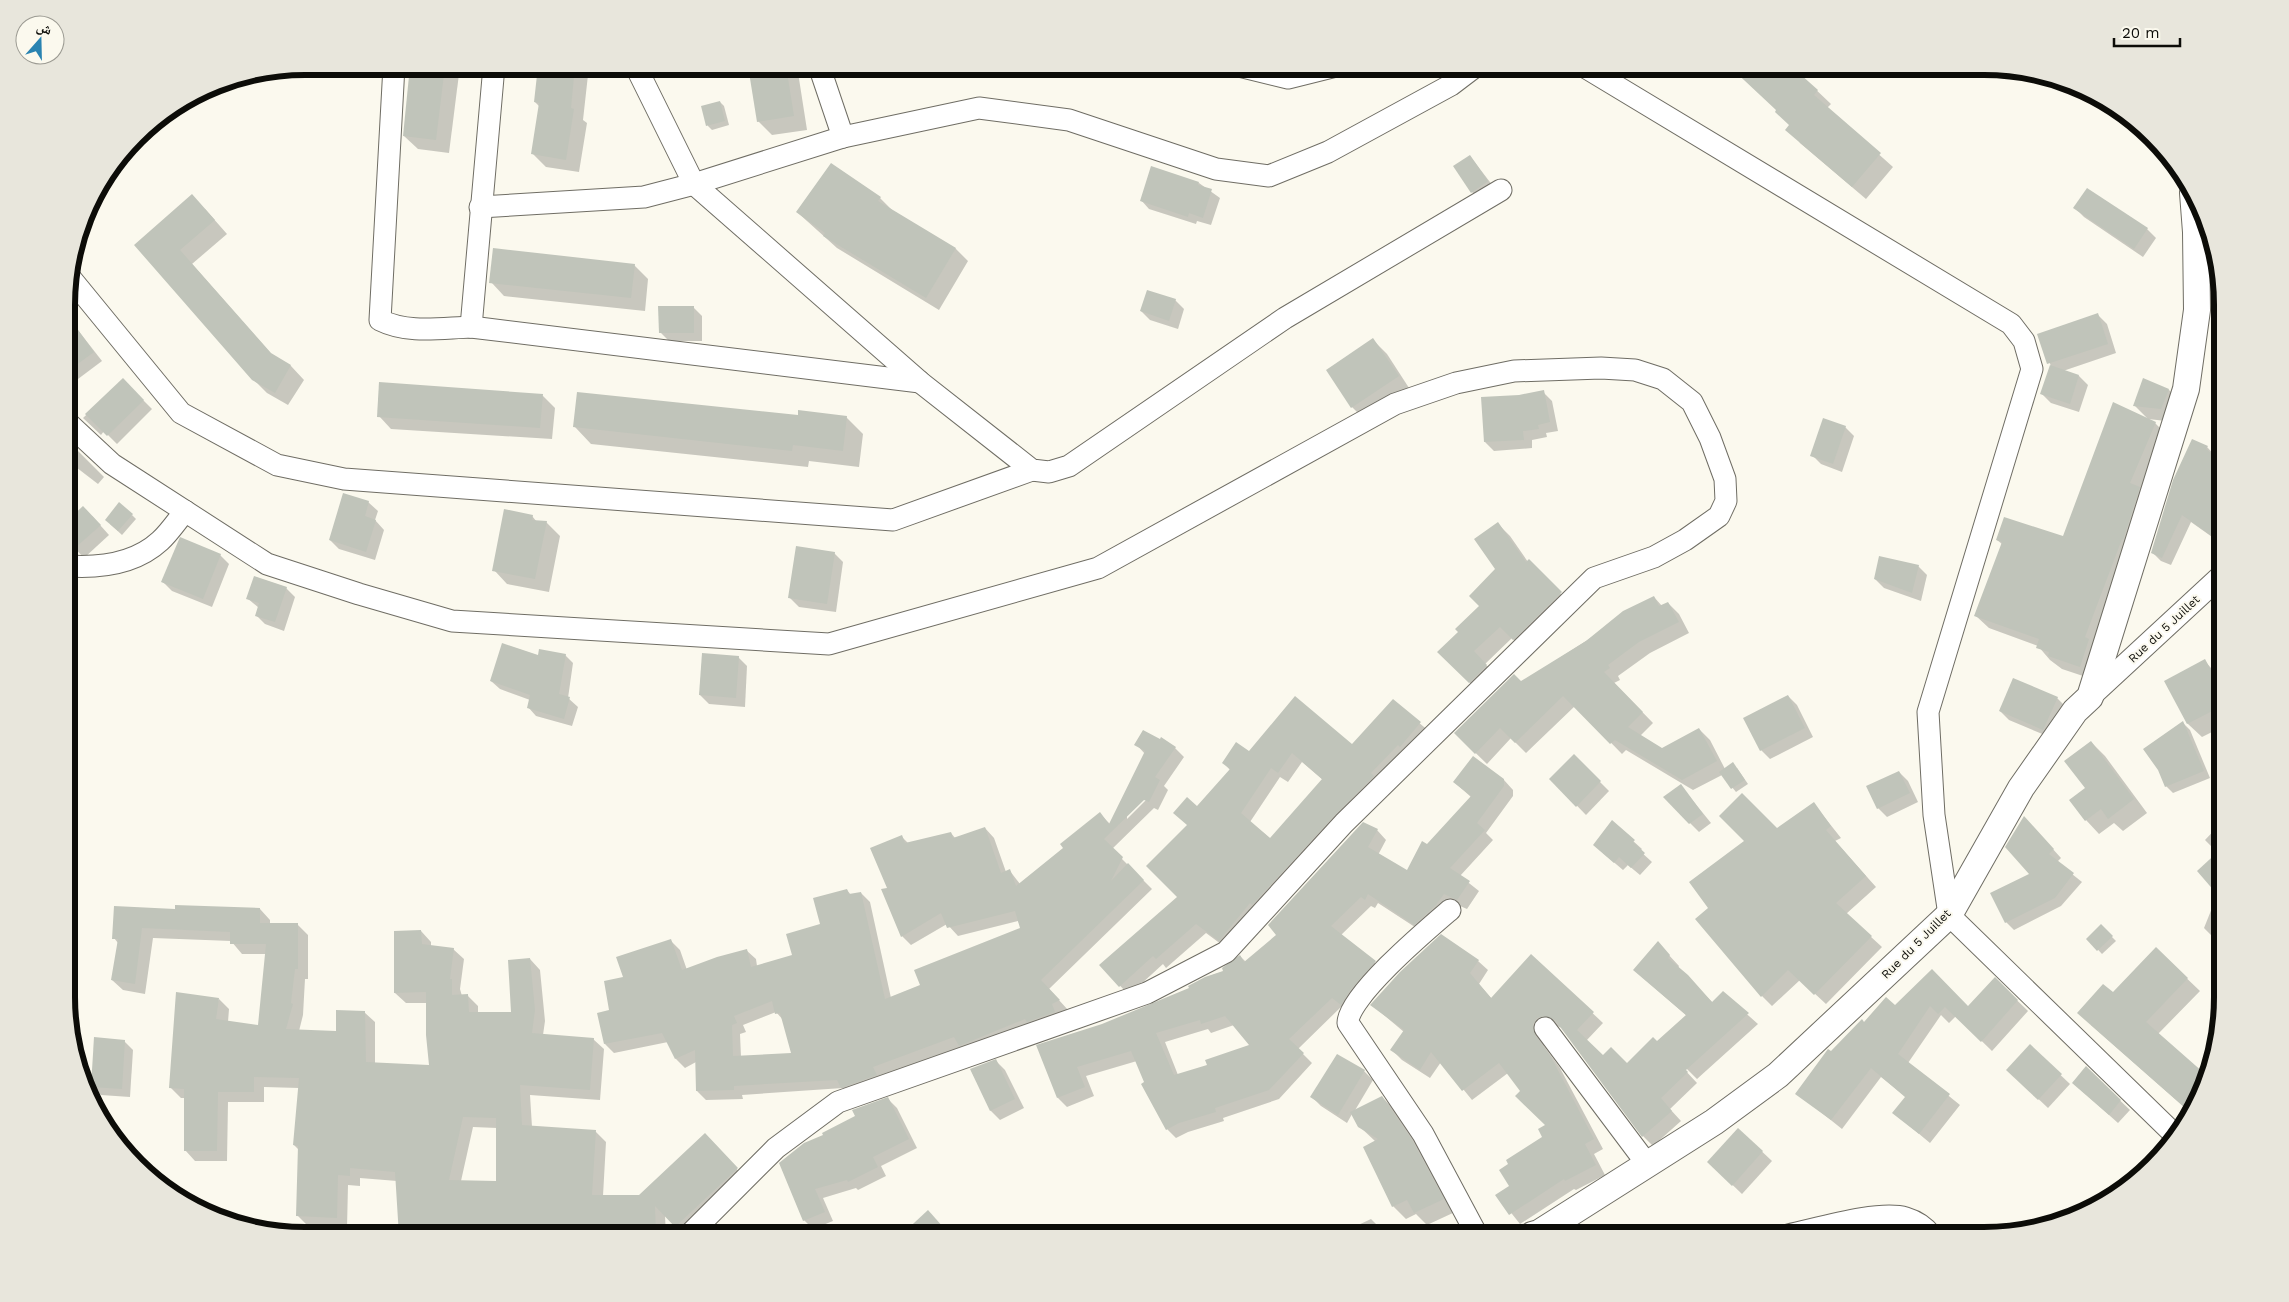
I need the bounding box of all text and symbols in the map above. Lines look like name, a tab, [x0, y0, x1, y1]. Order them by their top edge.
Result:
north arrow	[15, 15, 65, 65]
scale bar	[2114, 15, 2180, 47]
text: ش	[34, 18, 54, 39]
text: 20 m	[2122, 24, 2160, 42]
street label: Rue du 5 Juillet	[2125, 592, 2203, 666]
street label: Rue du 5 Juillet	[1878, 906, 1954, 982]

